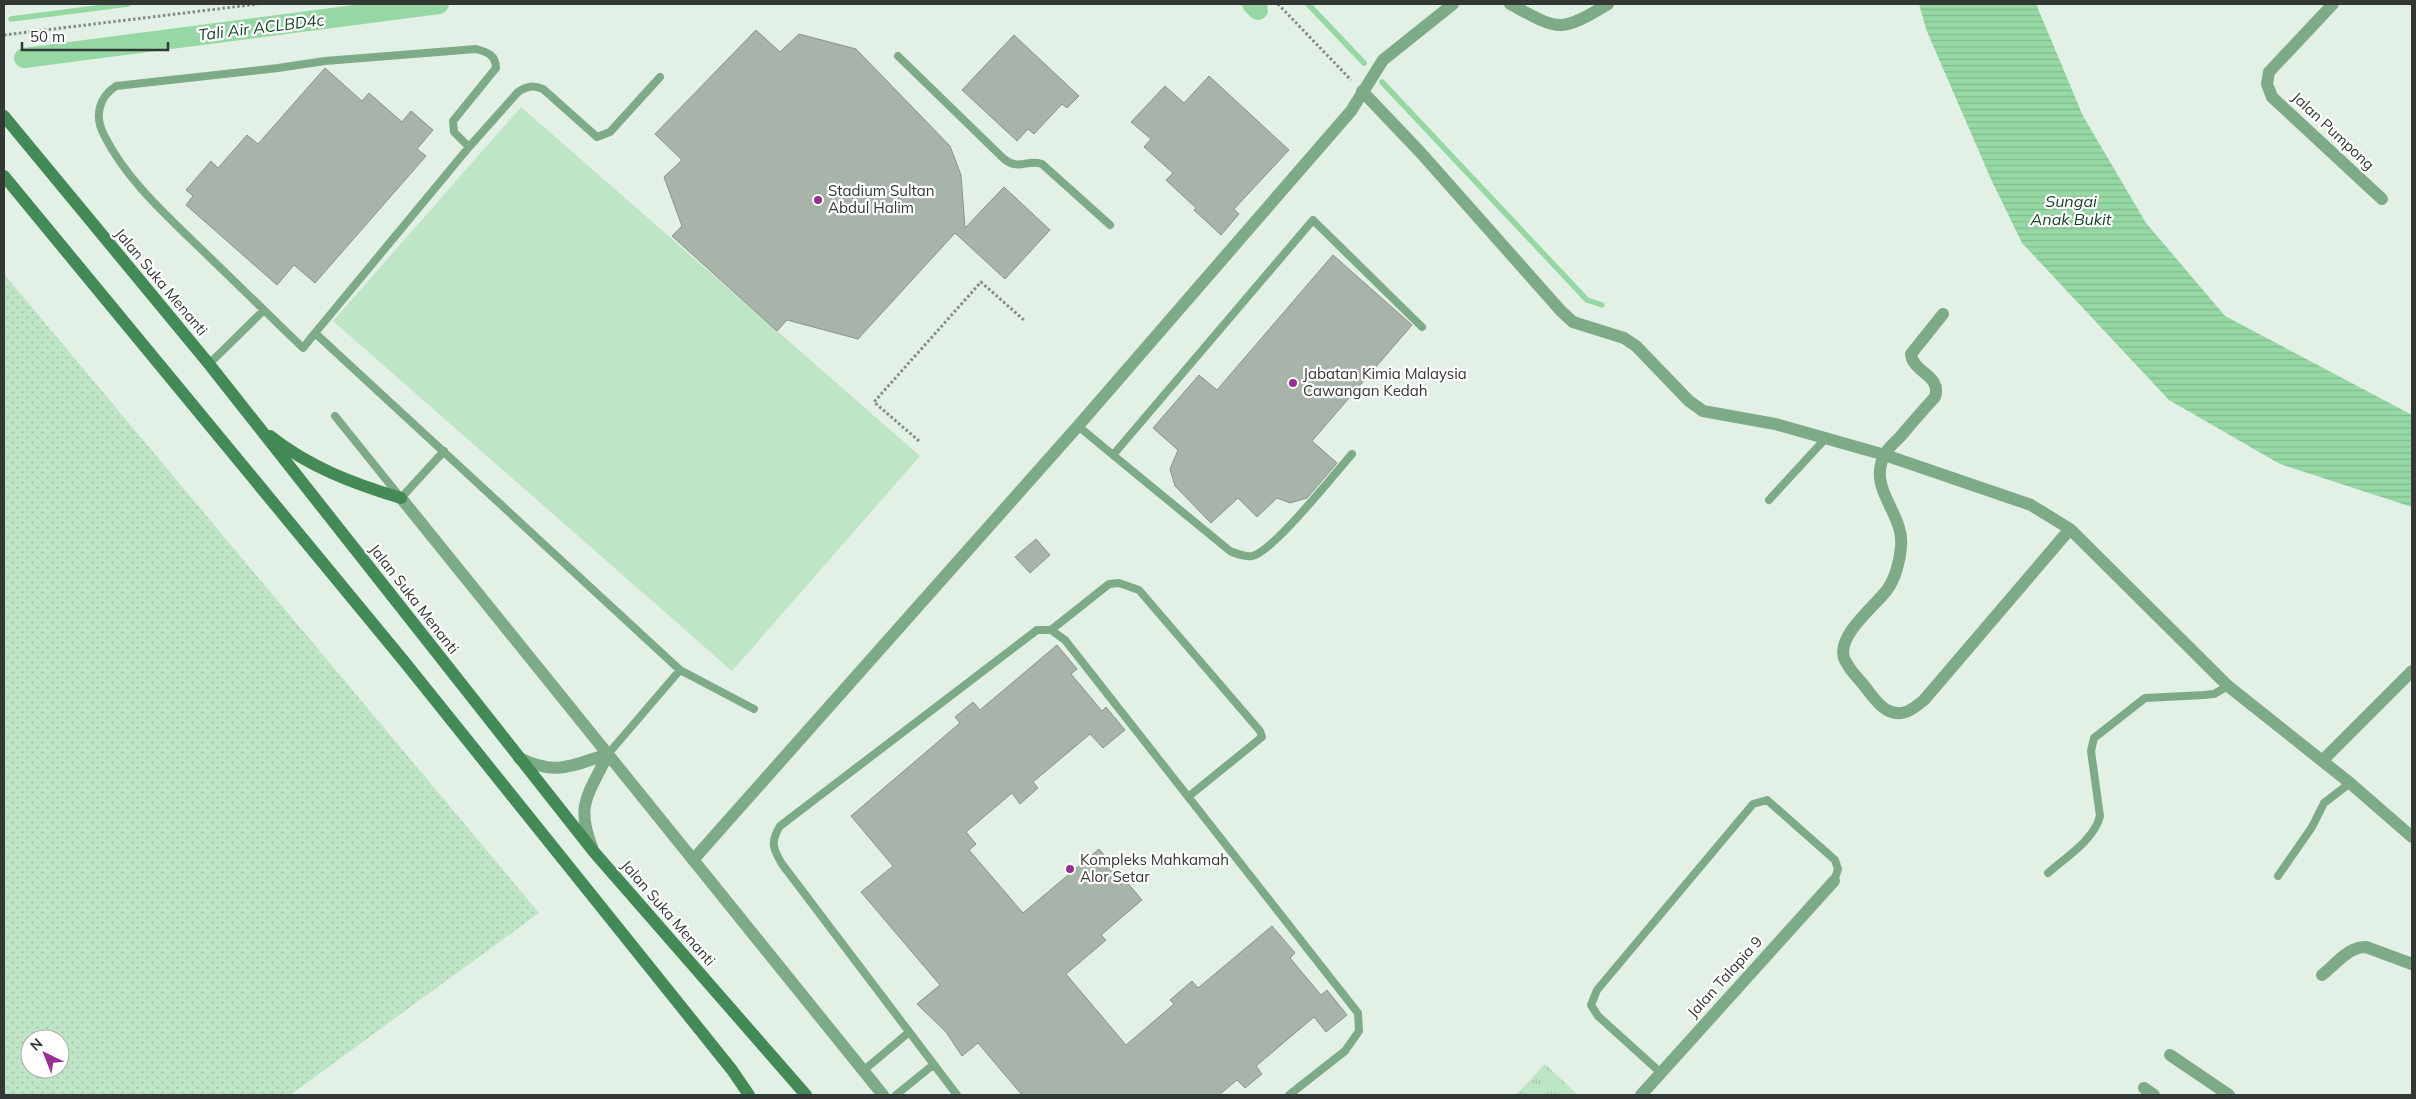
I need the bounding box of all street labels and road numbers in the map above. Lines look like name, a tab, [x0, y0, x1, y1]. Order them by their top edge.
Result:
street label: Jalan Pumpong	[2288, 88, 2379, 174]
street label: Jalan Suka Menanti	[111, 224, 212, 339]
street label: Jalan Suka Menanti	[366, 540, 463, 657]
street label: Jalan Suka Menanti	[617, 856, 720, 970]
street label: Jalan Talapia 9	[1683, 932, 1766, 1021]

